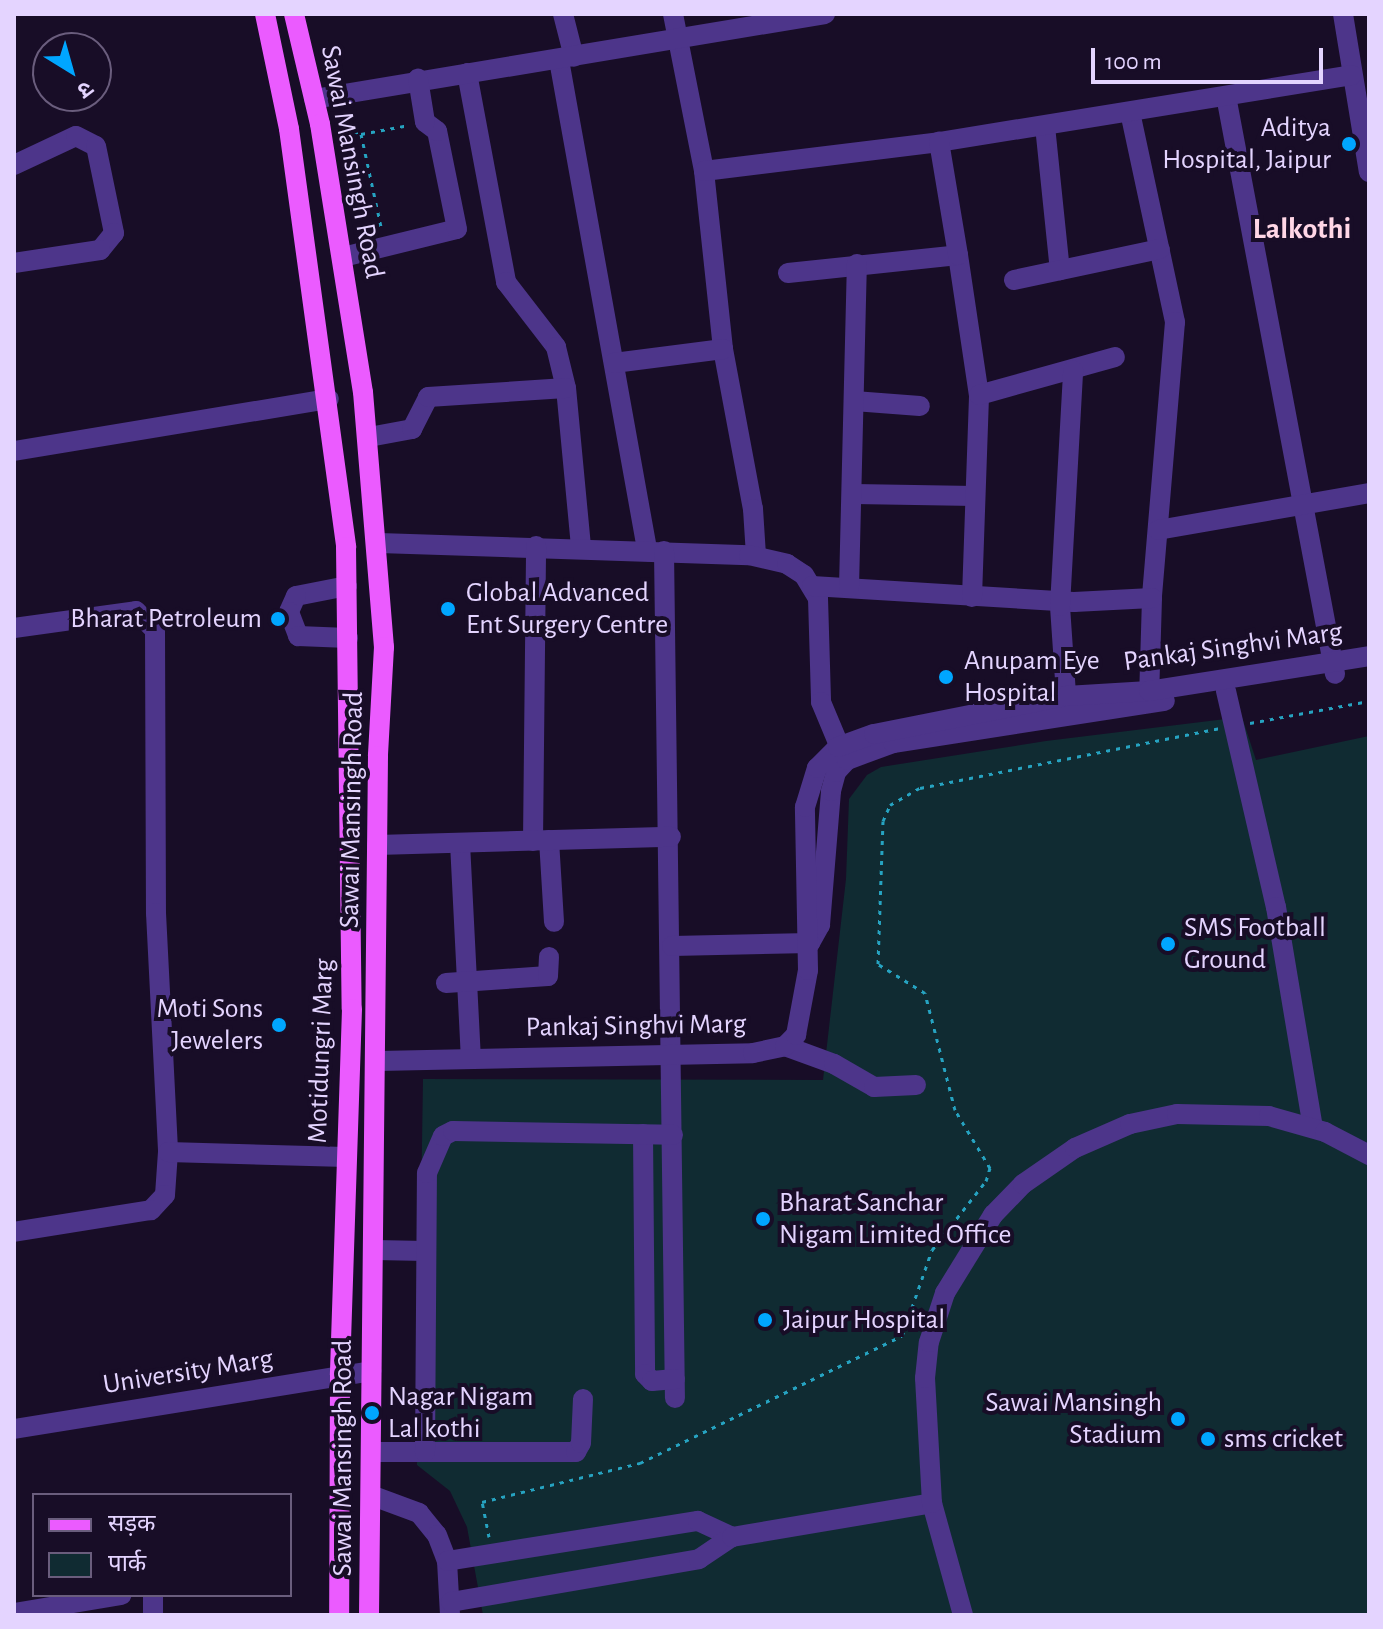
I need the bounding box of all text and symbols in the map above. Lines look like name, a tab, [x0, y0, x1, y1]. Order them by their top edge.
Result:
north arrow	[32, 32, 112, 112]
scale bar	[1095, 32, 1327, 82]
street label: Sawai Mansingh Road	[313, 42, 391, 282]
text: 100 m	[1105, 50, 1162, 74]
text: उ	[73, 77, 97, 102]
place label: Aditya Hospital, Jaipur	[1162, 111, 1331, 177]
marker: Aditya Hospital, Jaipur	[1338, 133, 1360, 155]
district label: Lalkothi	[1253, 211, 1351, 247]
place label: Global Advanced Ent Surgery Centre	[466, 576, 668, 642]
marker: Global Advanced Ent Surgery Centre	[437, 598, 459, 620]
place label: Bharat Petroleum	[70, 602, 262, 636]
marker: Bharat Petroleum	[269, 610, 287, 628]
street label: Pankaj Singhvi Marg	[1121, 615, 1345, 679]
place label: Anupam Eye Hospital	[964, 644, 1100, 710]
marker: Anupam Eye Hospital	[935, 666, 957, 688]
street label: Sawai Mansingh Road	[333, 691, 371, 929]
place label: SMS Football Ground	[1184, 911, 1326, 977]
marker: SMS Football Ground	[1159, 935, 1177, 953]
street label: Motidungri Marg	[301, 958, 341, 1144]
place label: Moti Sons Jewelers	[156, 992, 263, 1058]
street label: Pankaj Singhvi Marg	[525, 1007, 747, 1045]
marker: Moti Sons Jewelers	[270, 1016, 288, 1034]
place label: Bharat Sanchar Nigam Limited Office	[779, 1186, 1011, 1252]
marker: Bharat Sanchar Nigam Limited Office	[754, 1210, 772, 1228]
place label: Jaipur Hospital	[783, 1303, 945, 1337]
marker: Jaipur Hospital	[754, 1309, 776, 1331]
street label: Sawai Mansingh Road	[326, 1340, 360, 1576]
street label: University Marg	[101, 1342, 275, 1402]
place label: Nagar Nigam Lal kothi	[388, 1380, 533, 1446]
place label: Sawai Mansingh Stadium	[985, 1386, 1162, 1452]
marker: Nagar Nigam Lal kothi	[363, 1404, 381, 1422]
marker: Sawai Mansingh Stadium	[1169, 1410, 1187, 1428]
place label: sms cricket	[1224, 1422, 1343, 1456]
marker: sms cricket	[1199, 1430, 1217, 1448]
legend	[32, 1493, 292, 1597]
text: सड़क	[108, 1512, 156, 1536]
text: पार्क	[108, 1552, 146, 1576]

